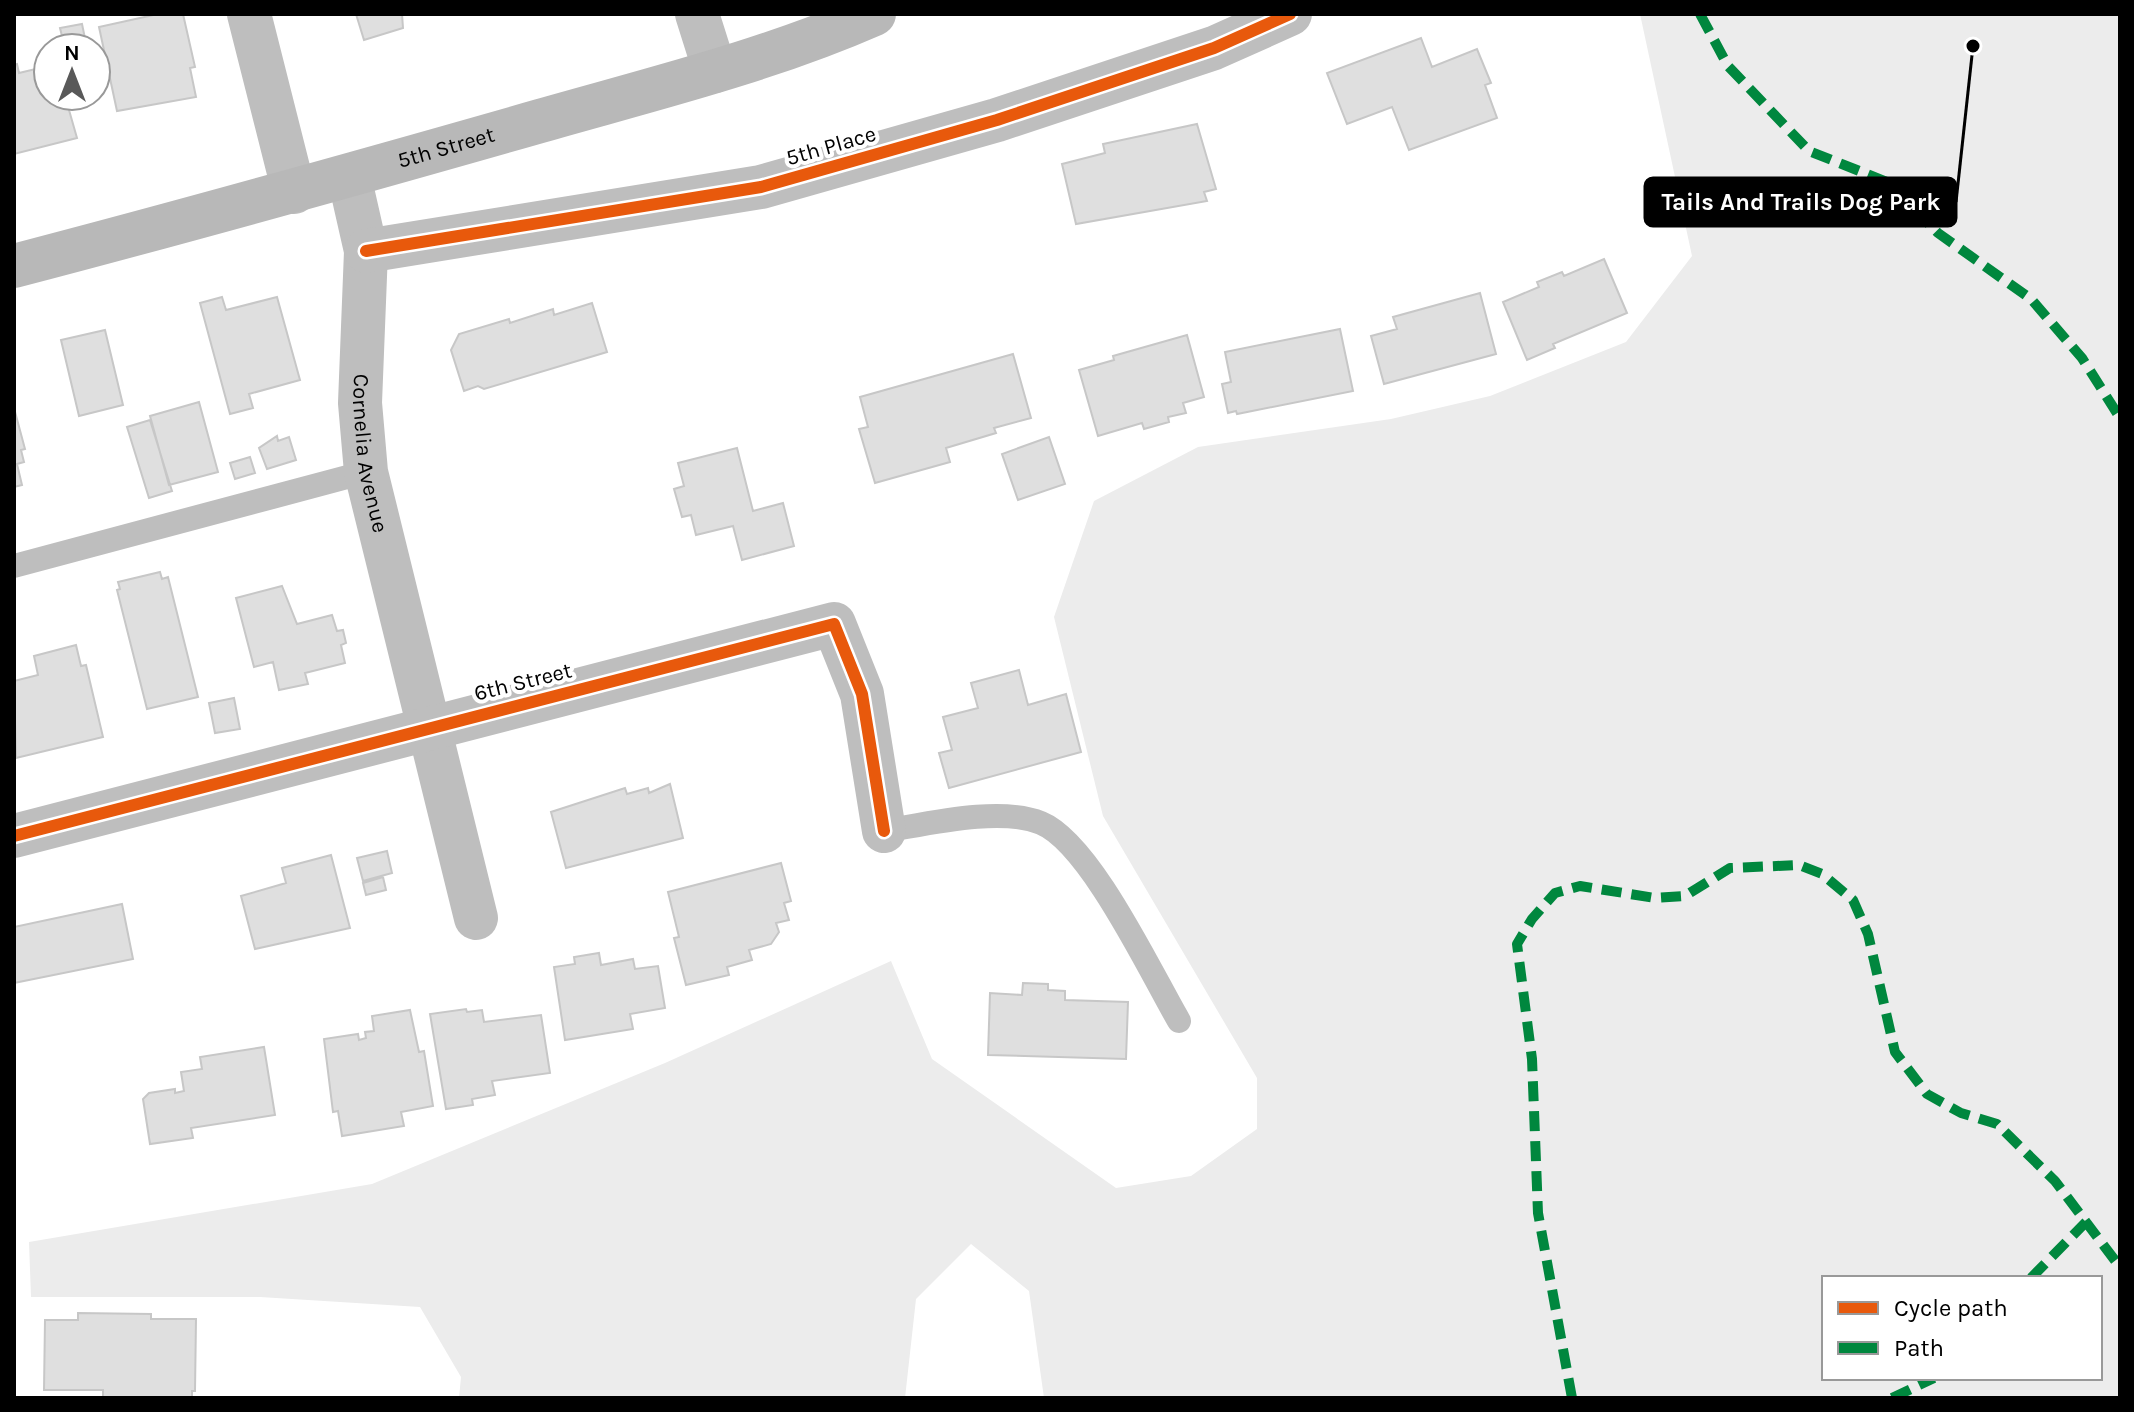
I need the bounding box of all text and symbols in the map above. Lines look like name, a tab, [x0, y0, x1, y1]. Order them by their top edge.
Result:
north arrow	[32, 32, 112, 112]
text: N	[64, 40, 80, 66]
street label: 5th Place	[783, 121, 879, 171]
street label: 5th Street	[395, 122, 498, 174]
callout: Tails And Trails Dog Park	[1645, 178, 1956, 226]
text: Tails And Trails Dog Park	[1662, 188, 1940, 216]
street label: Cornelia Avenue	[347, 373, 393, 535]
street label: 6th Street	[471, 657, 575, 707]
legend	[1822, 1276, 2102, 1380]
text: Cycle path	[1894, 1294, 2008, 1322]
text: Path	[1894, 1334, 1944, 1362]

